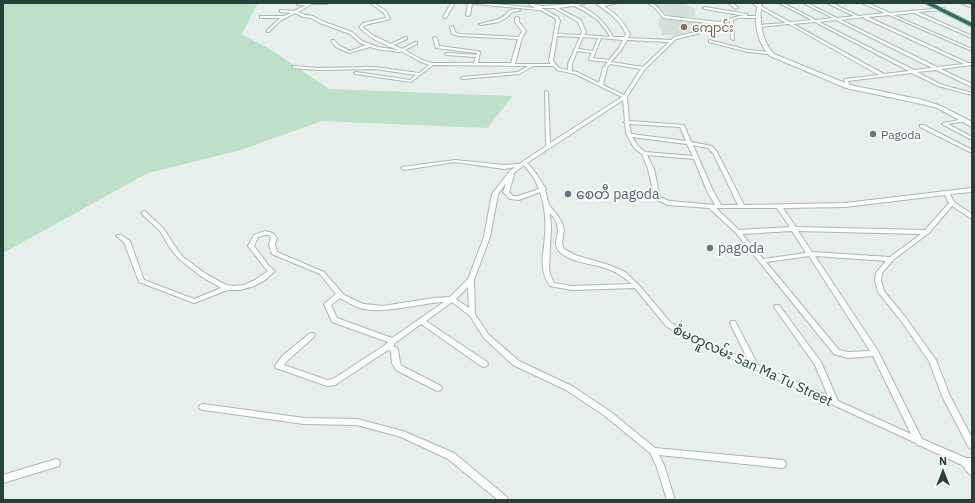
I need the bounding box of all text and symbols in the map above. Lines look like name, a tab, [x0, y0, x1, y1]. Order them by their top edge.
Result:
place label: ကျောင်း	[692, 19, 733, 38]
marker: ကျောင်း	[679, 22, 689, 32]
place label: Pagoda	[881, 127, 922, 142]
marker: Pagoda	[868, 129, 878, 139]
place label: စေတီ pagoda	[576, 184, 660, 203]
marker: စေတီ pagoda	[563, 189, 573, 199]
place label: pagoda	[718, 239, 765, 257]
marker: pagoda	[705, 243, 715, 253]
street label: စံမတူလမ်း San Ma Tu Street	[669, 319, 836, 413]
north arrow	[923, 451, 963, 491]
text: N	[939, 454, 947, 468]

